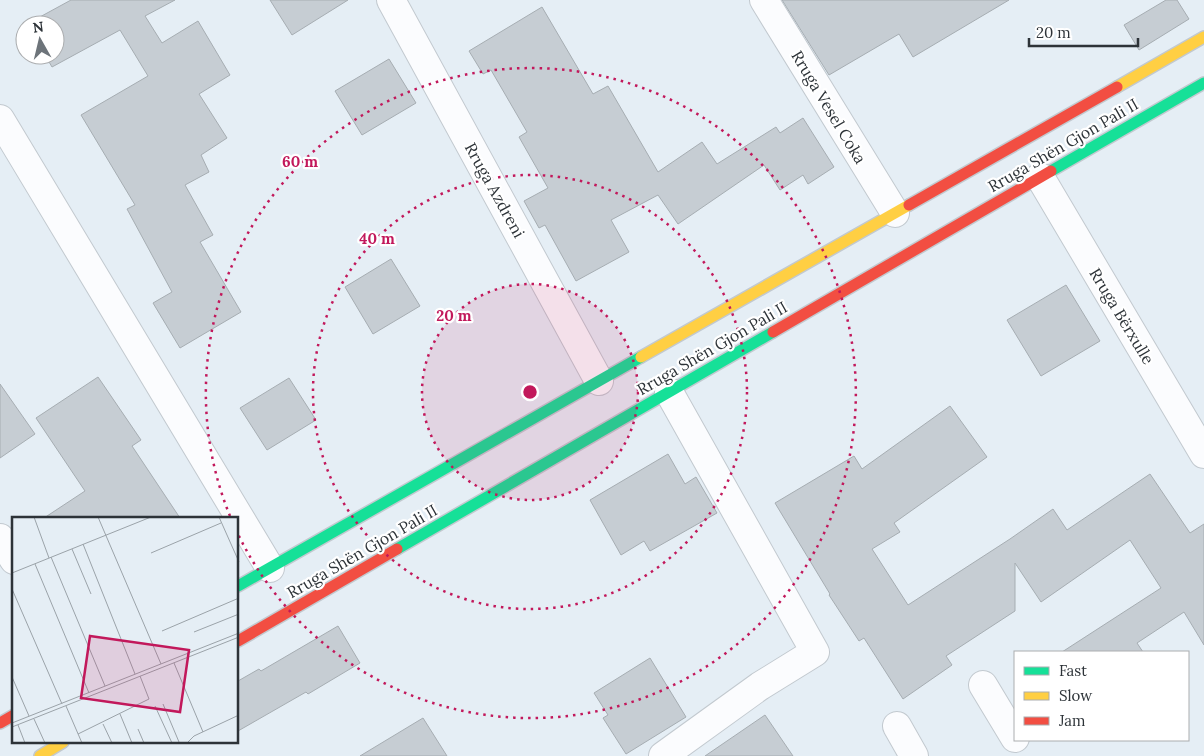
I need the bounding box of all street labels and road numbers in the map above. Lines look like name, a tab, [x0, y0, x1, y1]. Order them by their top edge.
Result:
street label: Rruga Vesel Coka	[787, 47, 871, 167]
street label: Rruga Shën Gjon Pali II	[984, 94, 1142, 196]
street label: Rruga Azdreni	[461, 139, 529, 241]
street label: Rruga Bërxulle	[1085, 264, 1159, 368]
street label: Rruga Shën Gjon Pali II	[633, 297, 791, 399]
street label: Rruga Shën Gjon Pali II	[283, 500, 441, 602]

